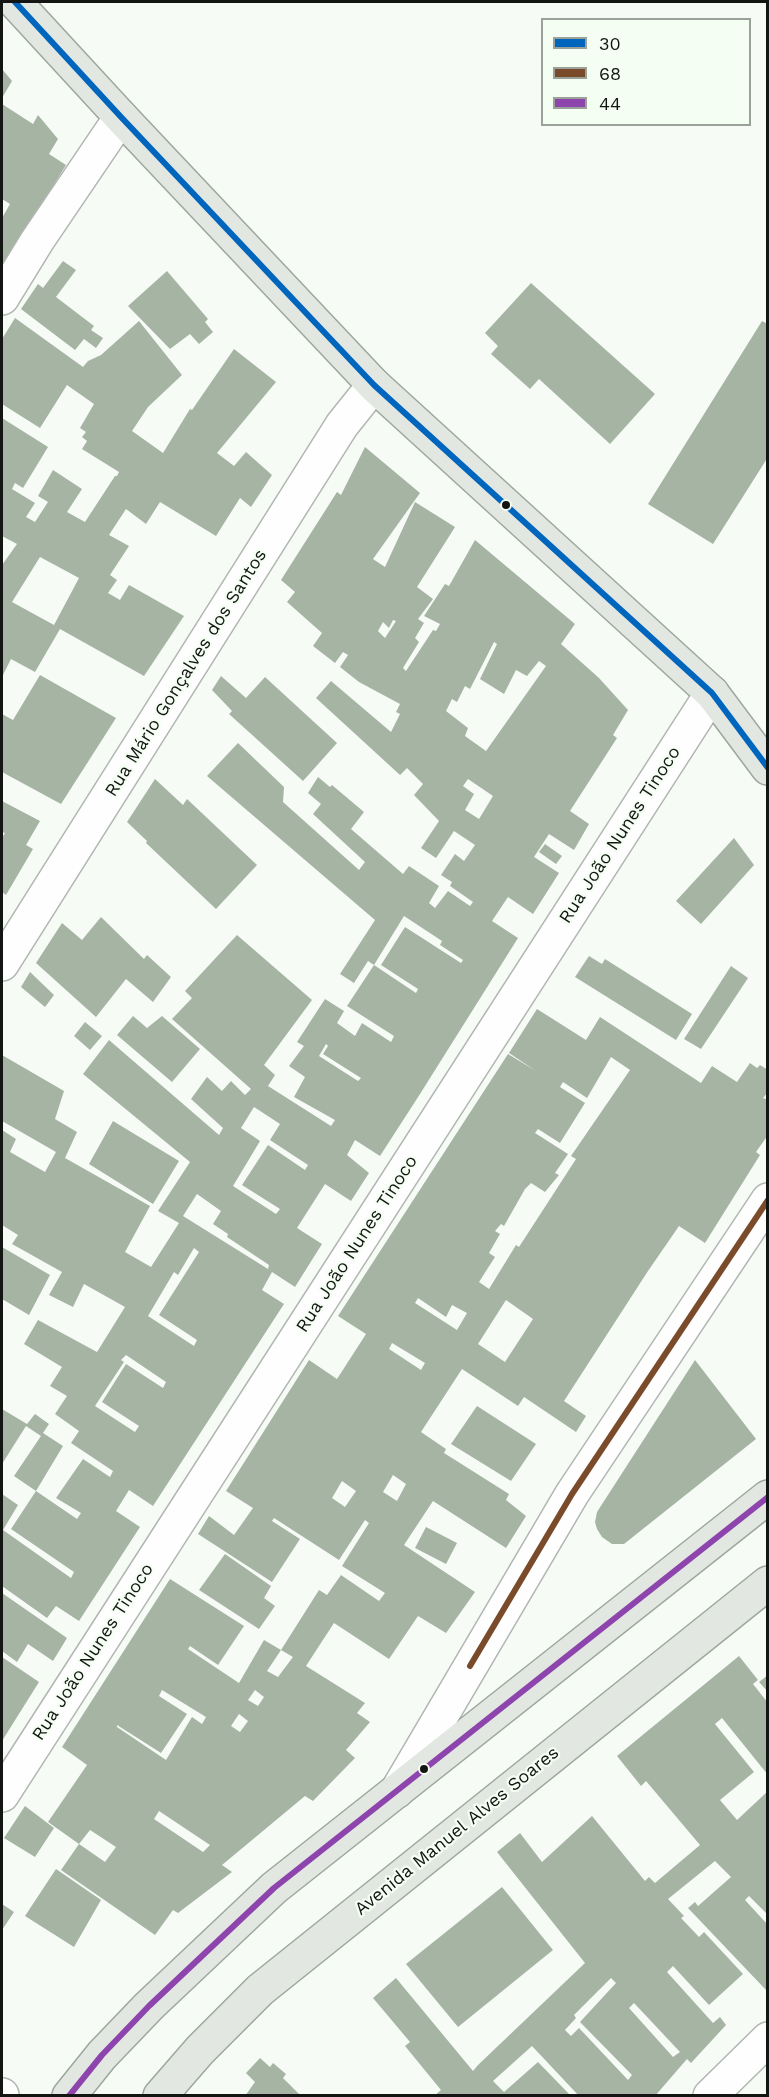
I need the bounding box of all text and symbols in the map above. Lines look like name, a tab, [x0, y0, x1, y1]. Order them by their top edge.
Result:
legend	[541, 18, 751, 126]
text: 30	[599, 33, 621, 54]
text: 68	[599, 63, 621, 84]
text: 44	[599, 93, 621, 114]
unlabelled marker	[500, 499, 512, 511]
street label: Rua Mário Gonçalves dos Santos	[101, 545, 271, 801]
street label: Rua João Nunes Tinoco	[555, 742, 685, 928]
street label: Rua João Nunes Tinoco	[292, 1151, 422, 1337]
street label: Rua João Nunes Tinoco	[28, 1559, 158, 1745]
street label: Avenida Manuel Alves Soares	[351, 1742, 563, 1920]
unlabelled marker	[418, 1763, 430, 1775]

